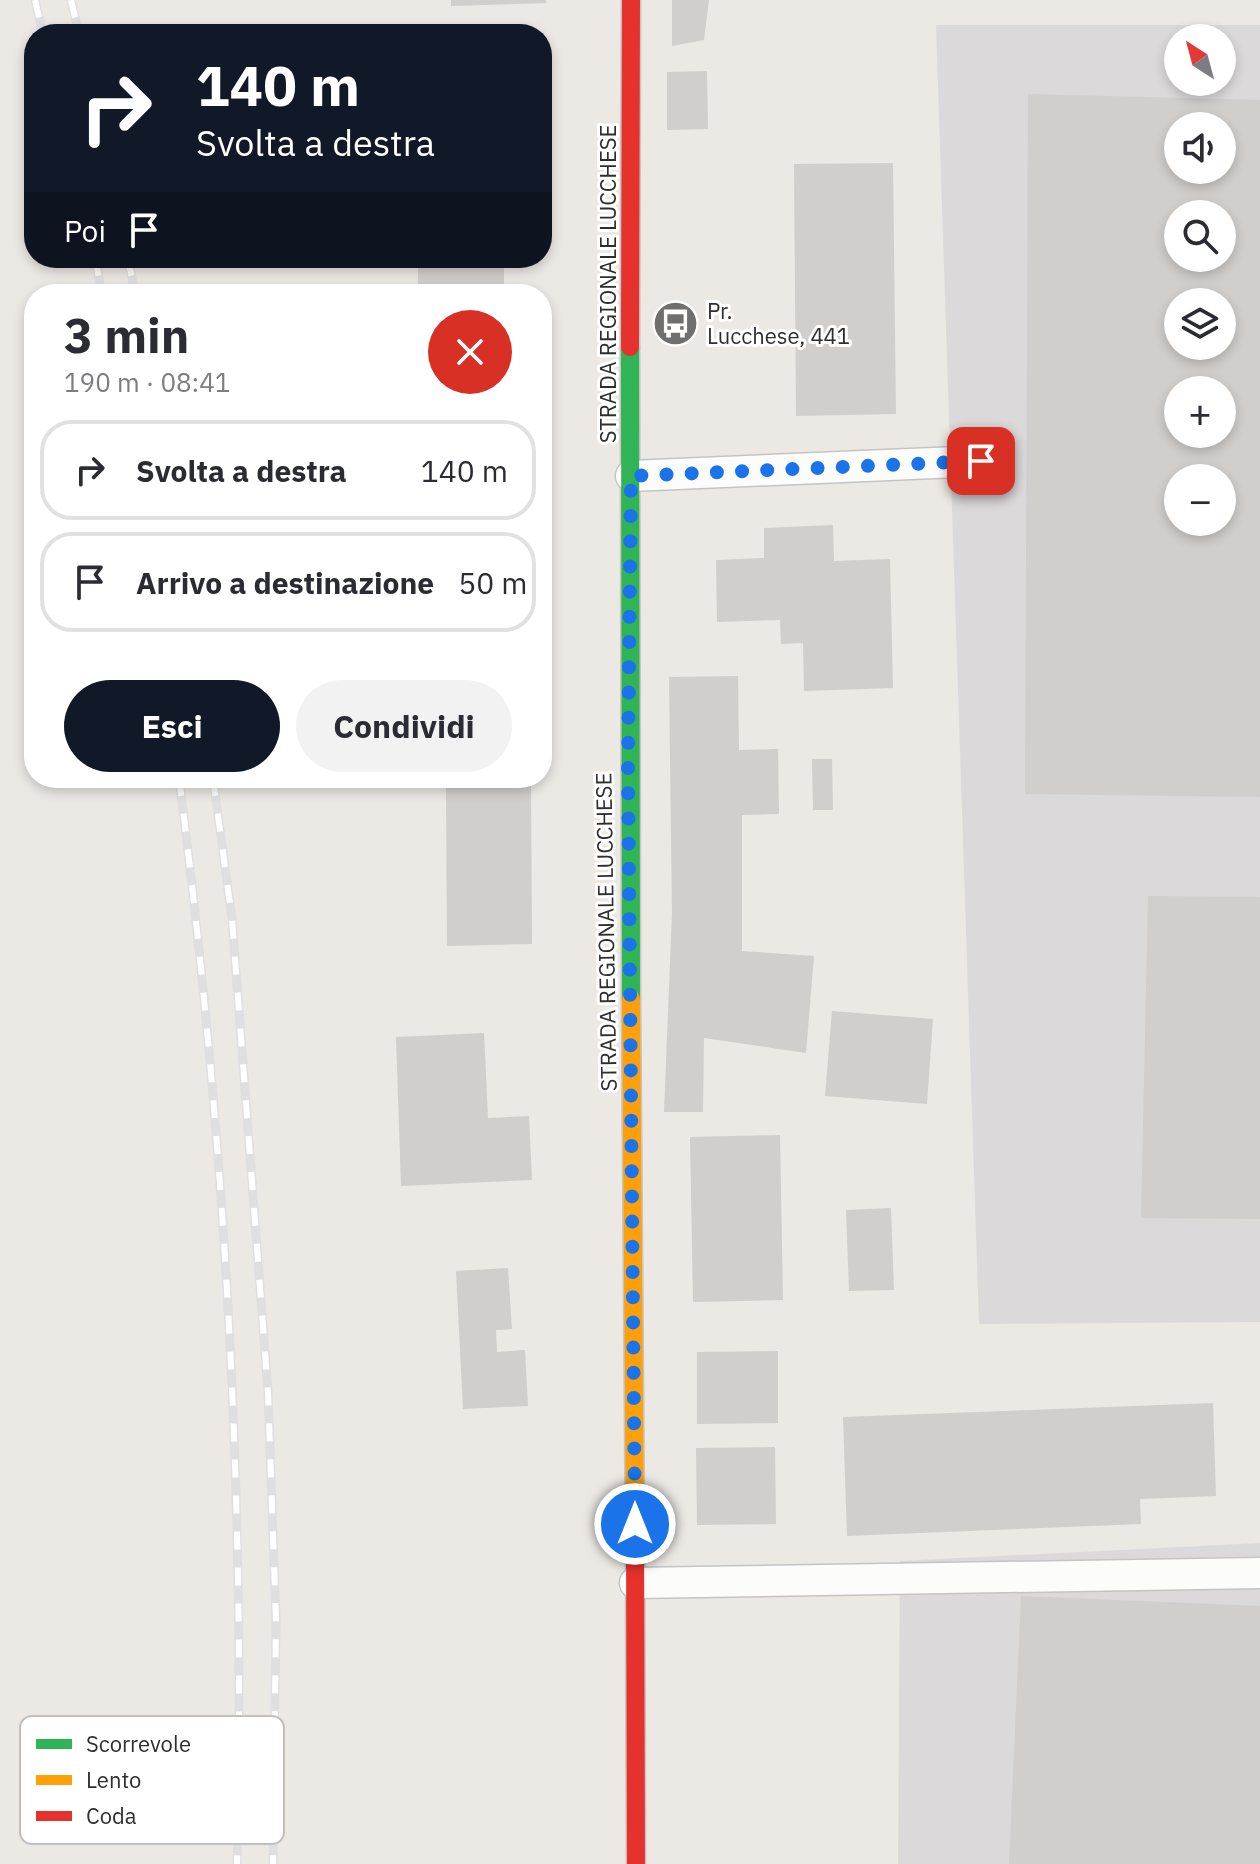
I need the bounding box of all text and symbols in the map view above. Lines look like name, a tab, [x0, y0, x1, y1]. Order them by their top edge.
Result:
north arrow	[1164, 24, 1236, 96]
map controls	[1164, 24, 1236, 536]
text: 140 m	[196, 49, 360, 121]
icon: right	[64, 56, 168, 160]
button: sound	[1164, 112, 1236, 184]
text: Svolta a destra	[196, 119, 435, 166]
street label: STRADA REGIONALE LUCCHESE	[593, 125, 622, 443]
button: search	[1164, 200, 1236, 272]
icon: arrive	[122, 208, 166, 252]
text: Poi	[64, 211, 106, 250]
button: layers	[1164, 288, 1236, 360]
place label: Pr. Lucchese, 441	[707, 296, 850, 350]
bus stop icon: Pr. Lucchese, 441	[652, 300, 700, 348]
text: 3 min	[64, 304, 189, 366]
button: close	[428, 310, 512, 394]
text: 190 m · 08:41	[64, 365, 230, 399]
button: +	[1164, 376, 1236, 448]
pin	[947, 427, 1015, 495]
icon: arrive	[959, 439, 1003, 483]
icon: right	[68, 448, 112, 492]
text: Svolta a destra	[136, 451, 347, 490]
text: 140 m	[421, 451, 508, 490]
button: −	[1164, 464, 1236, 536]
icon: arrive	[68, 560, 112, 604]
text: Arrivo a destinazione	[136, 563, 434, 602]
text: 50 m	[458, 563, 527, 602]
button: Esci	[64, 680, 280, 772]
button: Condividi	[296, 680, 512, 772]
street label: STRADA REGIONALE LUCCHESE	[588, 772, 623, 1092]
position arrow	[593, 1482, 677, 1566]
legend	[20, 1716, 284, 1844]
text: Scorrevole	[86, 1729, 191, 1758]
text: Lento	[86, 1765, 141, 1794]
text: Coda	[86, 1801, 137, 1830]

